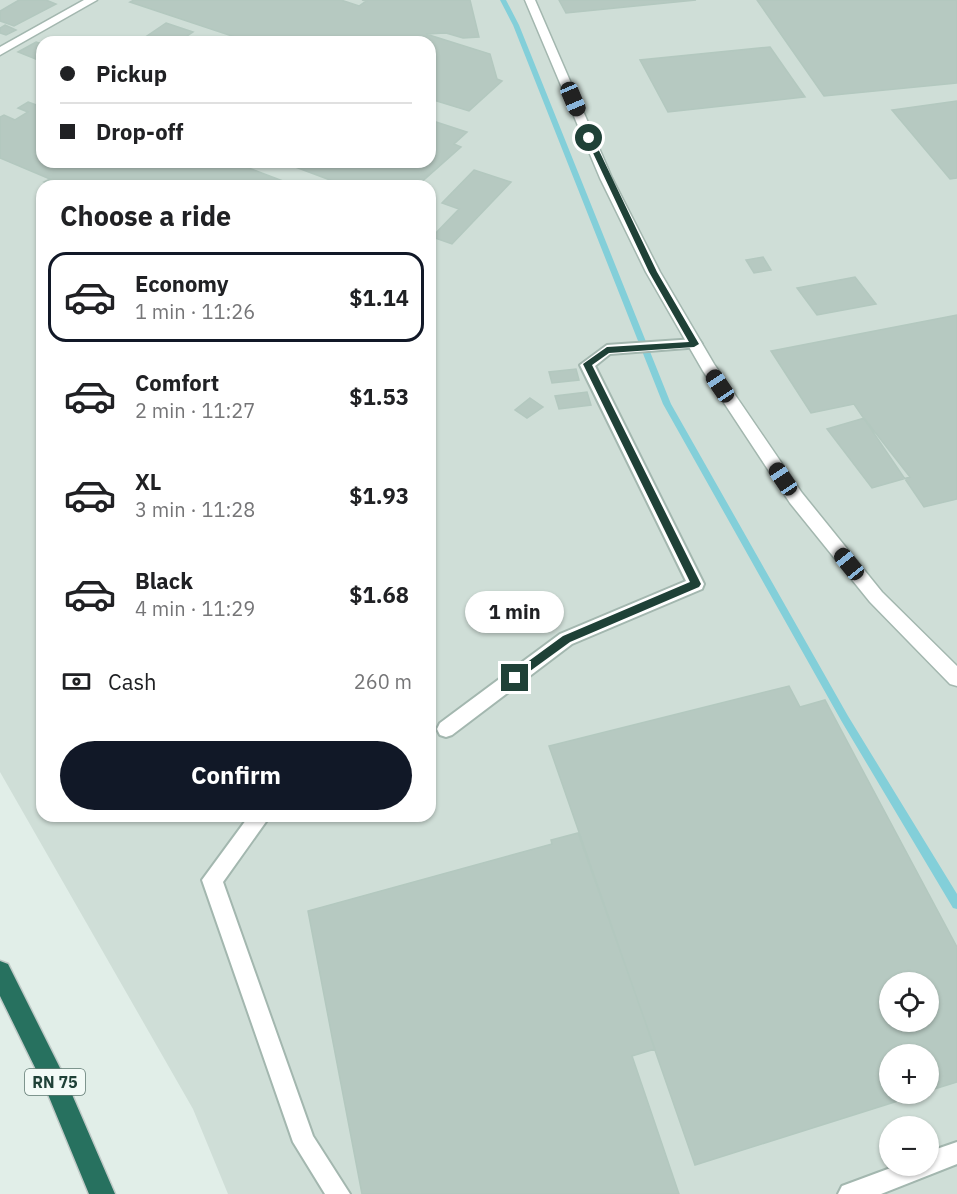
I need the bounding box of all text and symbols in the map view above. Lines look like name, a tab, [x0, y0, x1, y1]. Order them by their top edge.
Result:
text: Pickup	[96, 59, 167, 88]
car	[558, 79, 588, 119]
text: Drop-off	[96, 117, 183, 146]
route start	[575, 124, 602, 151]
text: Choose a ride	[60, 198, 231, 233]
text: Economy	[135, 269, 229, 298]
icon: car	[63, 270, 117, 324]
text: $1.14	[349, 283, 409, 312]
text: 1 min · 11:26	[135, 298, 255, 325]
car	[702, 366, 738, 406]
text: Comfort	[135, 368, 219, 397]
icon: car	[63, 369, 117, 423]
text: $1.53	[349, 382, 409, 411]
text: 2 min · 11:27	[135, 397, 255, 424]
car	[765, 459, 801, 499]
text: XL	[135, 467, 161, 496]
icon: car	[63, 468, 117, 522]
text: $1.93	[349, 481, 409, 510]
text: 3 min · 11:28	[135, 496, 255, 523]
car	[831, 544, 867, 584]
text: Black	[135, 566, 193, 595]
icon: car	[63, 567, 117, 621]
text: $1.68	[349, 580, 409, 609]
callout: 1 min	[466, 591, 564, 633]
text: 4 min · 11:29	[135, 595, 255, 622]
text: 1 min	[488, 598, 541, 625]
route end	[501, 664, 528, 691]
icon: cash	[60, 665, 93, 698]
text: Cash	[108, 667, 157, 696]
text: 260 m	[354, 668, 412, 695]
button: Confirm	[60, 741, 412, 810]
map controls	[879, 972, 939, 1176]
button: locate	[879, 972, 939, 1032]
button: +	[879, 1044, 939, 1104]
road number: RN 75	[25, 1069, 85, 1095]
button: −	[879, 1116, 939, 1176]

